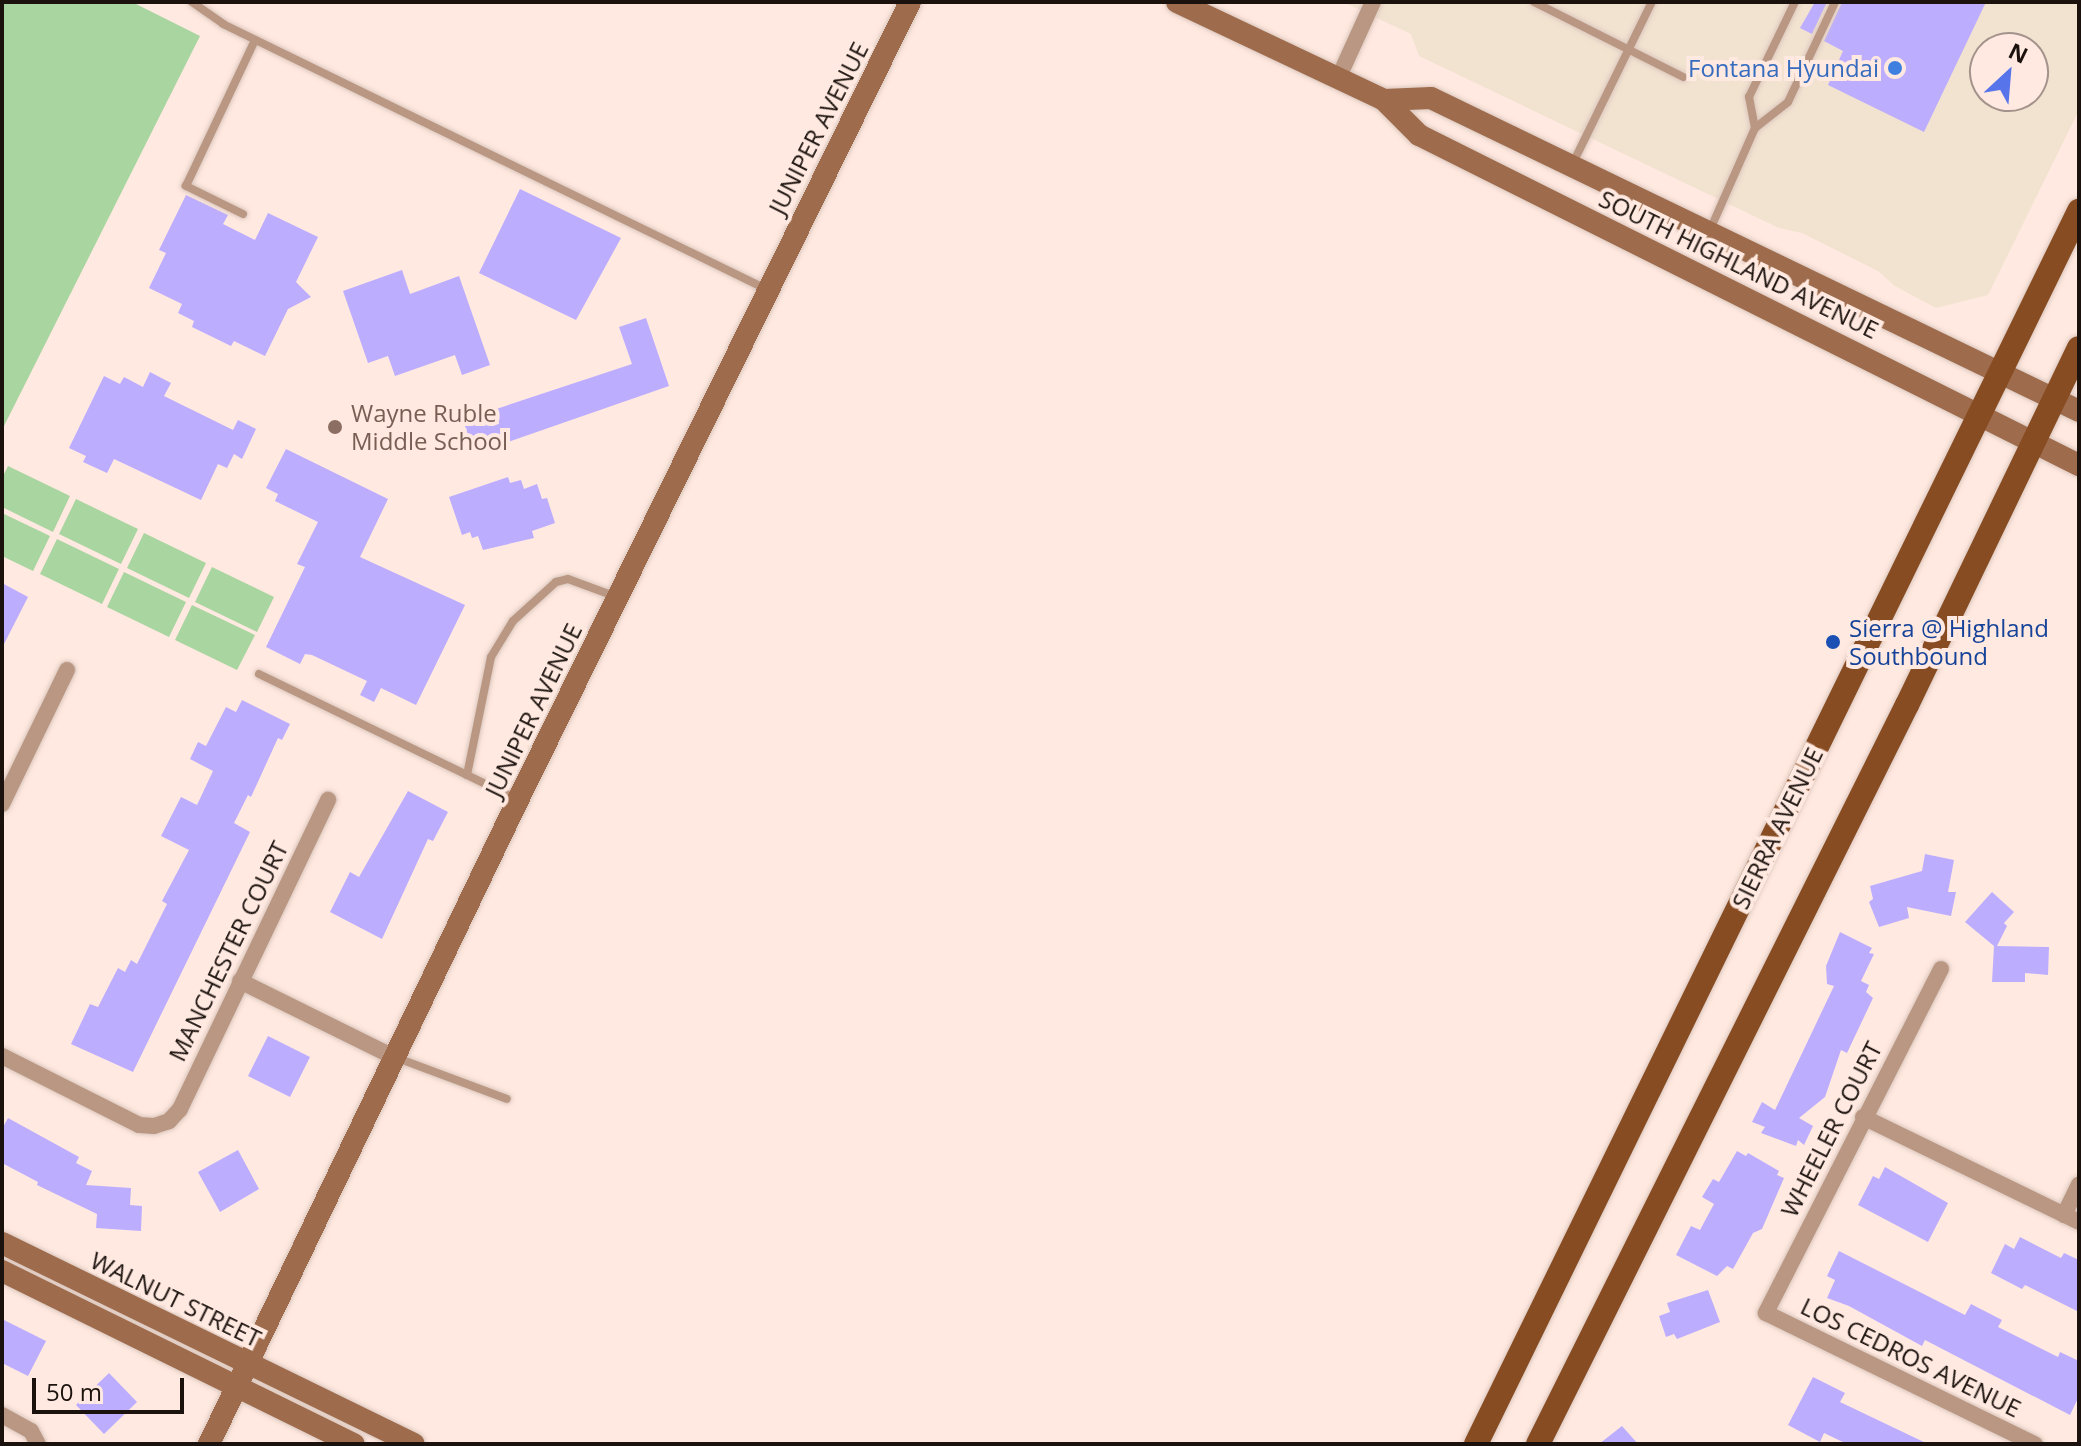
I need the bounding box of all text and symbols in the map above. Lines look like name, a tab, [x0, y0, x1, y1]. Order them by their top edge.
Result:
north arrow	[1969, 32, 2049, 112]
text: N	[2004, 35, 2033, 70]
street label: JUNIPER AVENUE	[762, 37, 874, 219]
place label: Fontana Hyundai	[1688, 54, 1879, 82]
marker: Fontana Hyundai	[1886, 59, 1904, 77]
street label: SOUTH HIGHLAND AVENUE	[1595, 184, 1883, 344]
place label: Wayne Ruble Middle School	[351, 399, 508, 455]
marker: Wayne Ruble Middle School	[326, 418, 344, 436]
place label: Sierra @ Highland Southbound	[1849, 614, 2049, 670]
street label: JUNIPER AVENUE	[479, 619, 587, 801]
marker: Sierra @ Highland Southbound	[1824, 633, 1842, 651]
street label: SIERRA AVENUE	[1725, 743, 1829, 913]
street label: MANCHESTER COURT	[162, 836, 294, 1066]
street label: WHEELER COURT	[1774, 1037, 1888, 1221]
street label: WALNUT STREET	[86, 1245, 266, 1353]
street label: LOS CEDROS AVENUE	[1796, 1291, 2026, 1423]
scale bar	[36, 1362, 188, 1412]
text: 50 m	[46, 1375, 102, 1408]

